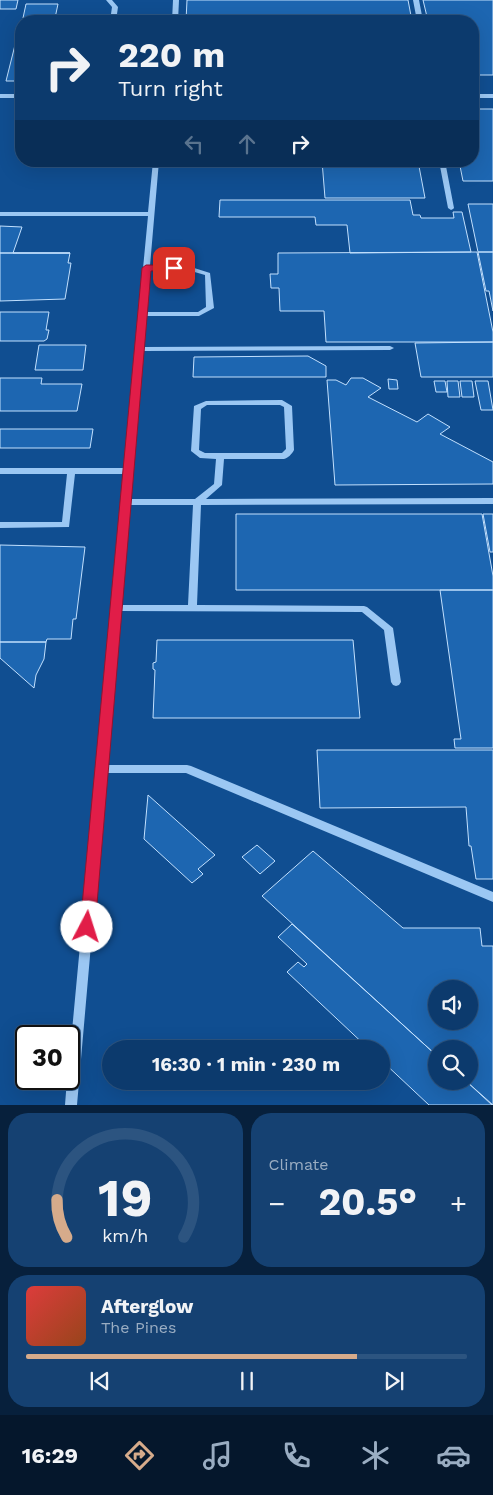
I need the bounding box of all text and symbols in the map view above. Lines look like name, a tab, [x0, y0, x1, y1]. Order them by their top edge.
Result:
text: 220 m	[118, 34, 225, 76]
icon: right	[35, 35, 100, 100]
text: Turn right	[118, 76, 223, 101]
icon: left	[180, 130, 208, 158]
icon: ahead	[233, 130, 261, 158]
icon: right	[286, 130, 314, 158]
pin	[153, 247, 195, 289]
icon: arrive	[160, 254, 188, 282]
position arrow	[60, 900, 112, 952]
map controls	[428, 980, 478, 1090]
button: sound	[428, 980, 478, 1030]
speed limit sign: 30	[15, 1025, 80, 1090]
button: search	[428, 1040, 478, 1090]
text: 16:30 · 1 min · 230 m	[152, 1053, 340, 1076]
text: Climate	[269, 1155, 329, 1174]
text: 19	[98, 1168, 152, 1229]
text: 20.5°	[318, 1180, 417, 1224]
text: −	[269, 1187, 285, 1220]
text: +	[450, 1187, 467, 1220]
text: km/h	[102, 1225, 148, 1246]
text: Afterglow	[101, 1295, 193, 1318]
text: The Pines	[101, 1318, 177, 1337]
icon: previous	[86, 1367, 114, 1395]
icon: pause	[233, 1367, 261, 1395]
icon: next	[380, 1367, 408, 1395]
icon: directions	[122, 1438, 157, 1473]
icon: music	[200, 1438, 235, 1473]
icon: phone	[279, 1438, 314, 1473]
icon: climate	[358, 1438, 393, 1473]
icon: car	[436, 1438, 471, 1473]
text: 16:29	[22, 1443, 78, 1468]

